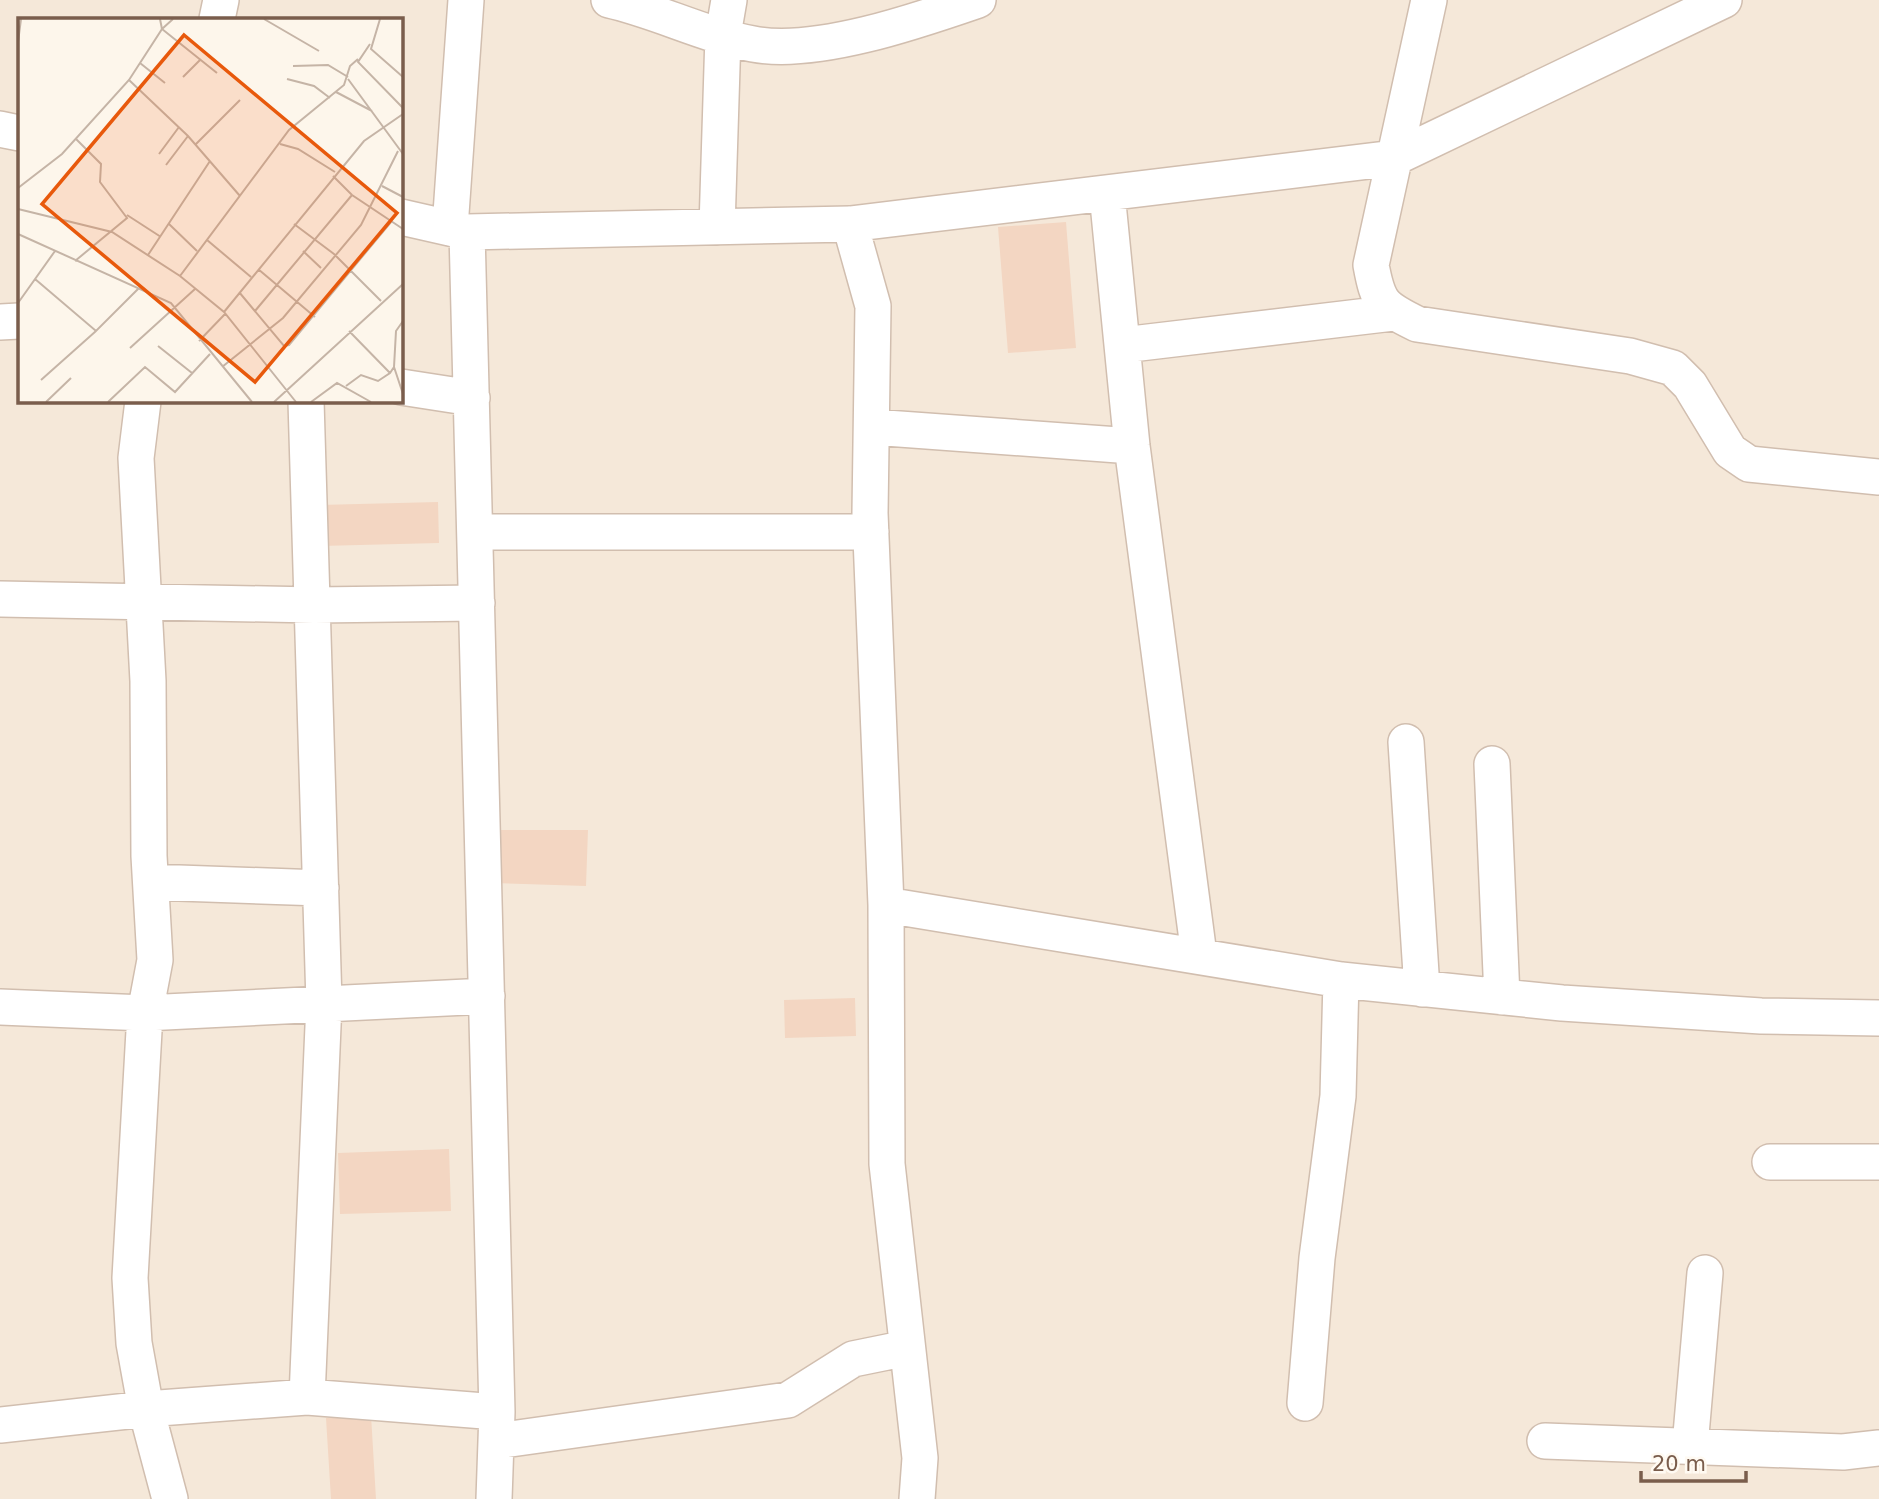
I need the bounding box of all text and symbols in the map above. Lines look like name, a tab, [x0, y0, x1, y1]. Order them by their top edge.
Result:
inset map	[18, 18, 402, 402]
scale bar	[1641, 1440, 1746, 1484]
text: 20 m	[1652, 1452, 1706, 1476]

